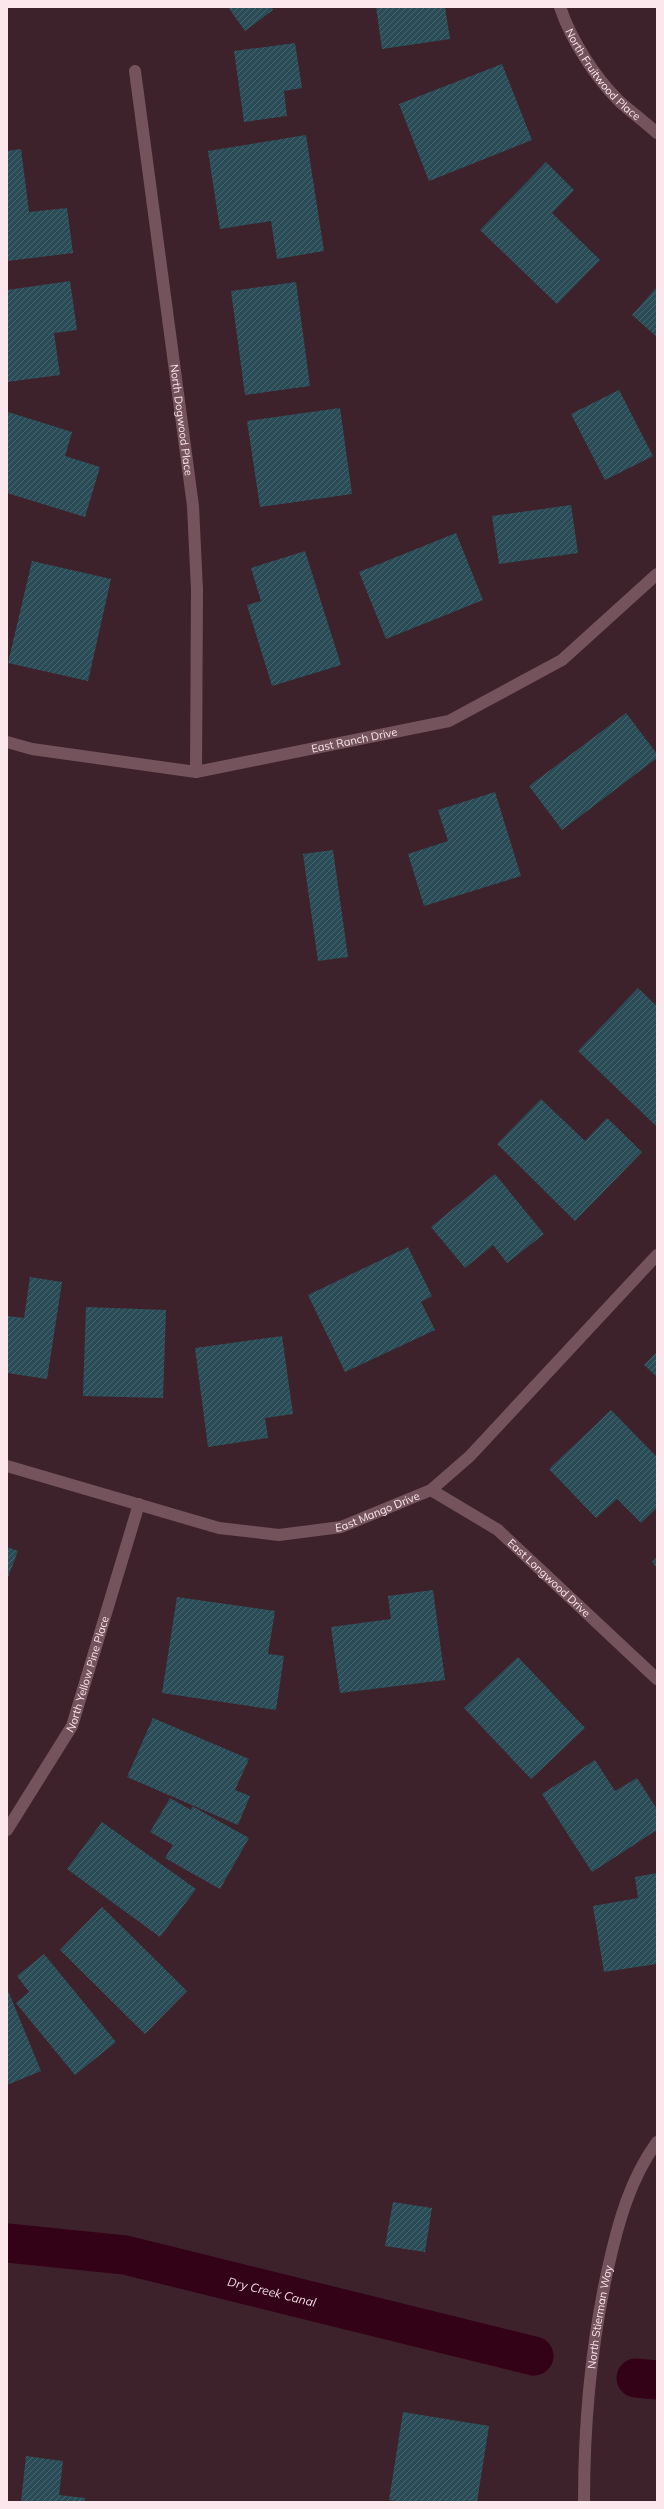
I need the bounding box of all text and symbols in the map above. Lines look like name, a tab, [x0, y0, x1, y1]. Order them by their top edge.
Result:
street label: North Fruitwood Place	[563, 26, 644, 123]
street label: North Dogwood Place	[167, 363, 196, 477]
street label: East Ranch Drive	[310, 725, 398, 756]
street label: East Mango Drive	[334, 1488, 422, 1535]
street label: East Longwood Drive	[505, 1536, 593, 1620]
street label: North Yellow Pine Place	[63, 1614, 112, 1735]
street label: North Stierman Way	[584, 2264, 615, 2370]
water label: Dry Creek Canal	[226, 2273, 318, 2309]

